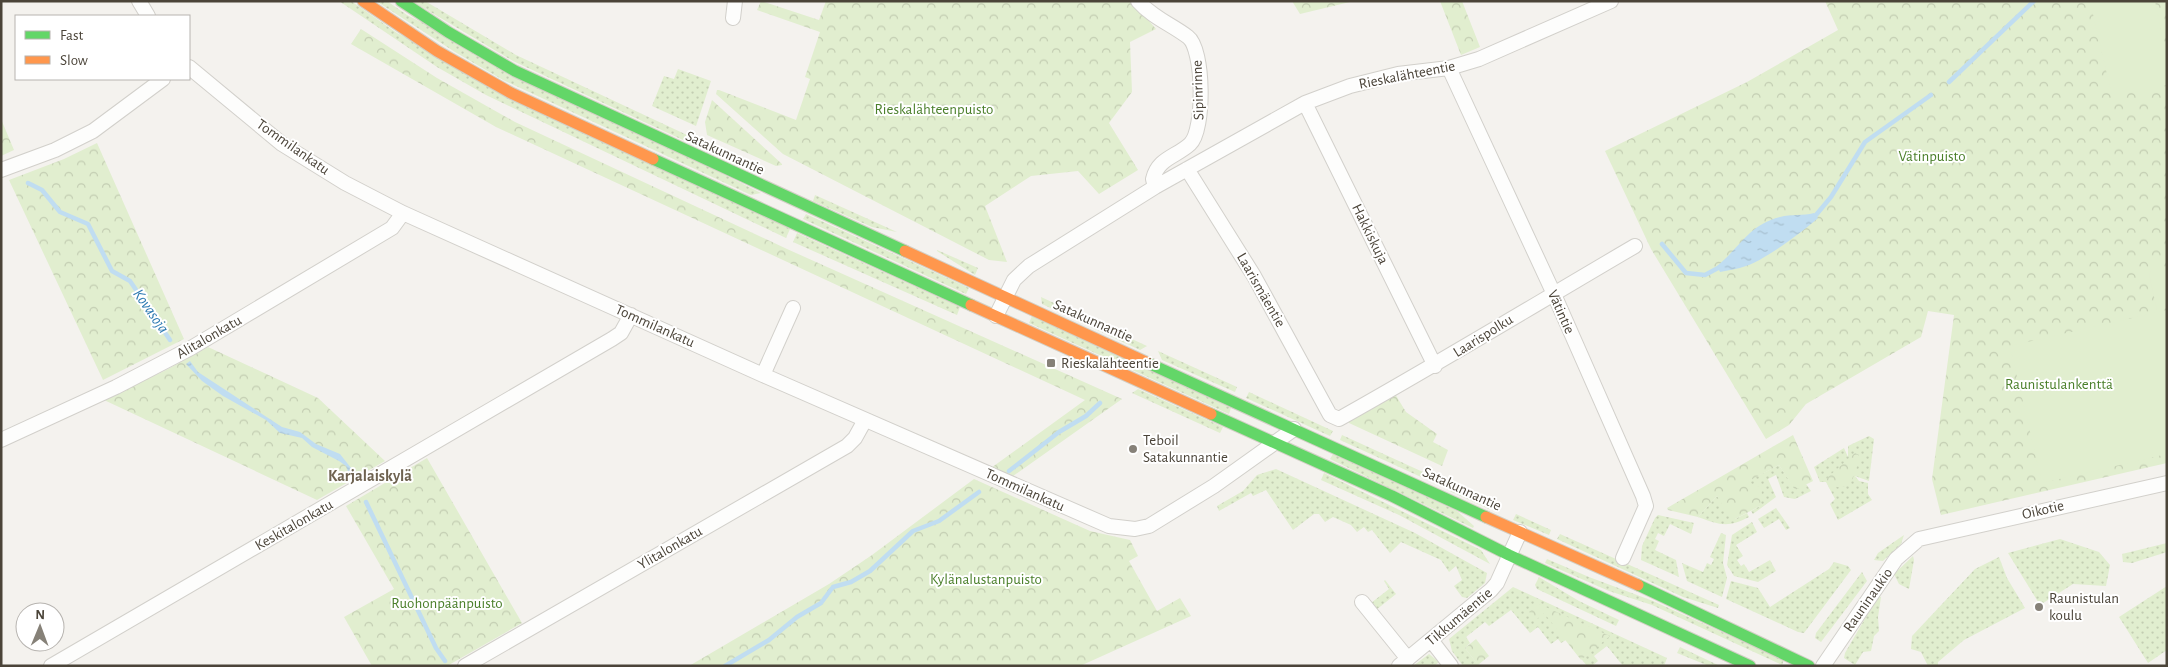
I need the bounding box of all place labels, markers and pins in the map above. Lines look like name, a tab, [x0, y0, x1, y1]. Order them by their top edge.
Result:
place label: Rieskalähteentie	[1061, 356, 1159, 371]
marker: Rieskalähteentie	[1045, 357, 1057, 369]
place label: Teboil Satakunnantie	[1143, 433, 1228, 465]
marker: Teboil Satakunnantie	[1127, 443, 1139, 455]
place label: Raunistulan koulu	[2049, 591, 2119, 623]
marker: Raunistulan koulu	[2033, 601, 2045, 613]

